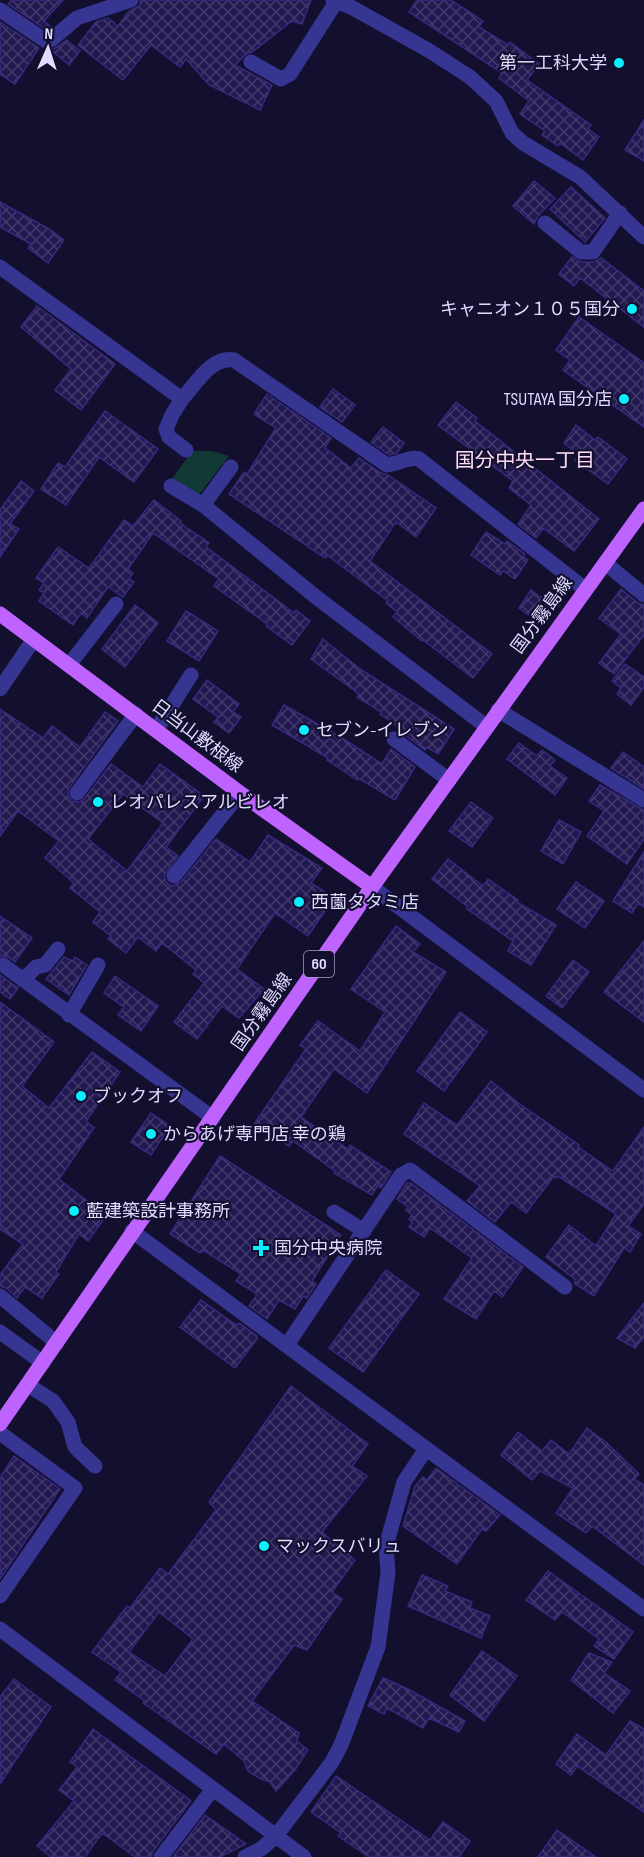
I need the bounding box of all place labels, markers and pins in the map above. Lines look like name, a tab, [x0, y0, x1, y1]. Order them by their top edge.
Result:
place label: 第一工科大学	[499, 53, 607, 74]
marker: 第一工科大学	[612, 56, 626, 70]
place label: キャニオン１０５国分	[440, 299, 620, 320]
marker: キャニオン１０５国分	[625, 302, 639, 316]
place label: TSUTAYA 国分店	[503, 389, 612, 410]
marker: TSUTAYA 国分店	[617, 392, 631, 406]
place label: セブン-イレブン	[316, 720, 449, 741]
marker: セブン-イレブン	[297, 723, 311, 737]
place label: レオパレスアルビレオ	[110, 792, 290, 813]
marker: レオパレスアルビレオ	[91, 795, 105, 809]
place label: 西薗タタミ店	[311, 892, 419, 913]
marker: 西薗タタミ店	[292, 895, 306, 909]
place label: ブックオフ	[93, 1086, 183, 1107]
marker: ブックオフ	[74, 1089, 88, 1103]
place label: からあげ専門店 幸の鶏	[163, 1124, 346, 1145]
marker: からあげ専門店 幸の鶏	[144, 1127, 158, 1141]
place label: 藍建築設計事務所	[86, 1201, 230, 1222]
marker: 藍建築設計事務所	[67, 1204, 81, 1218]
place label: 国分中央病院	[274, 1238, 382, 1259]
marker: 国分中央病院	[252, 1239, 270, 1257]
place label: マックスバリュ	[276, 1536, 401, 1557]
marker: マックスバリュ	[257, 1539, 271, 1553]

